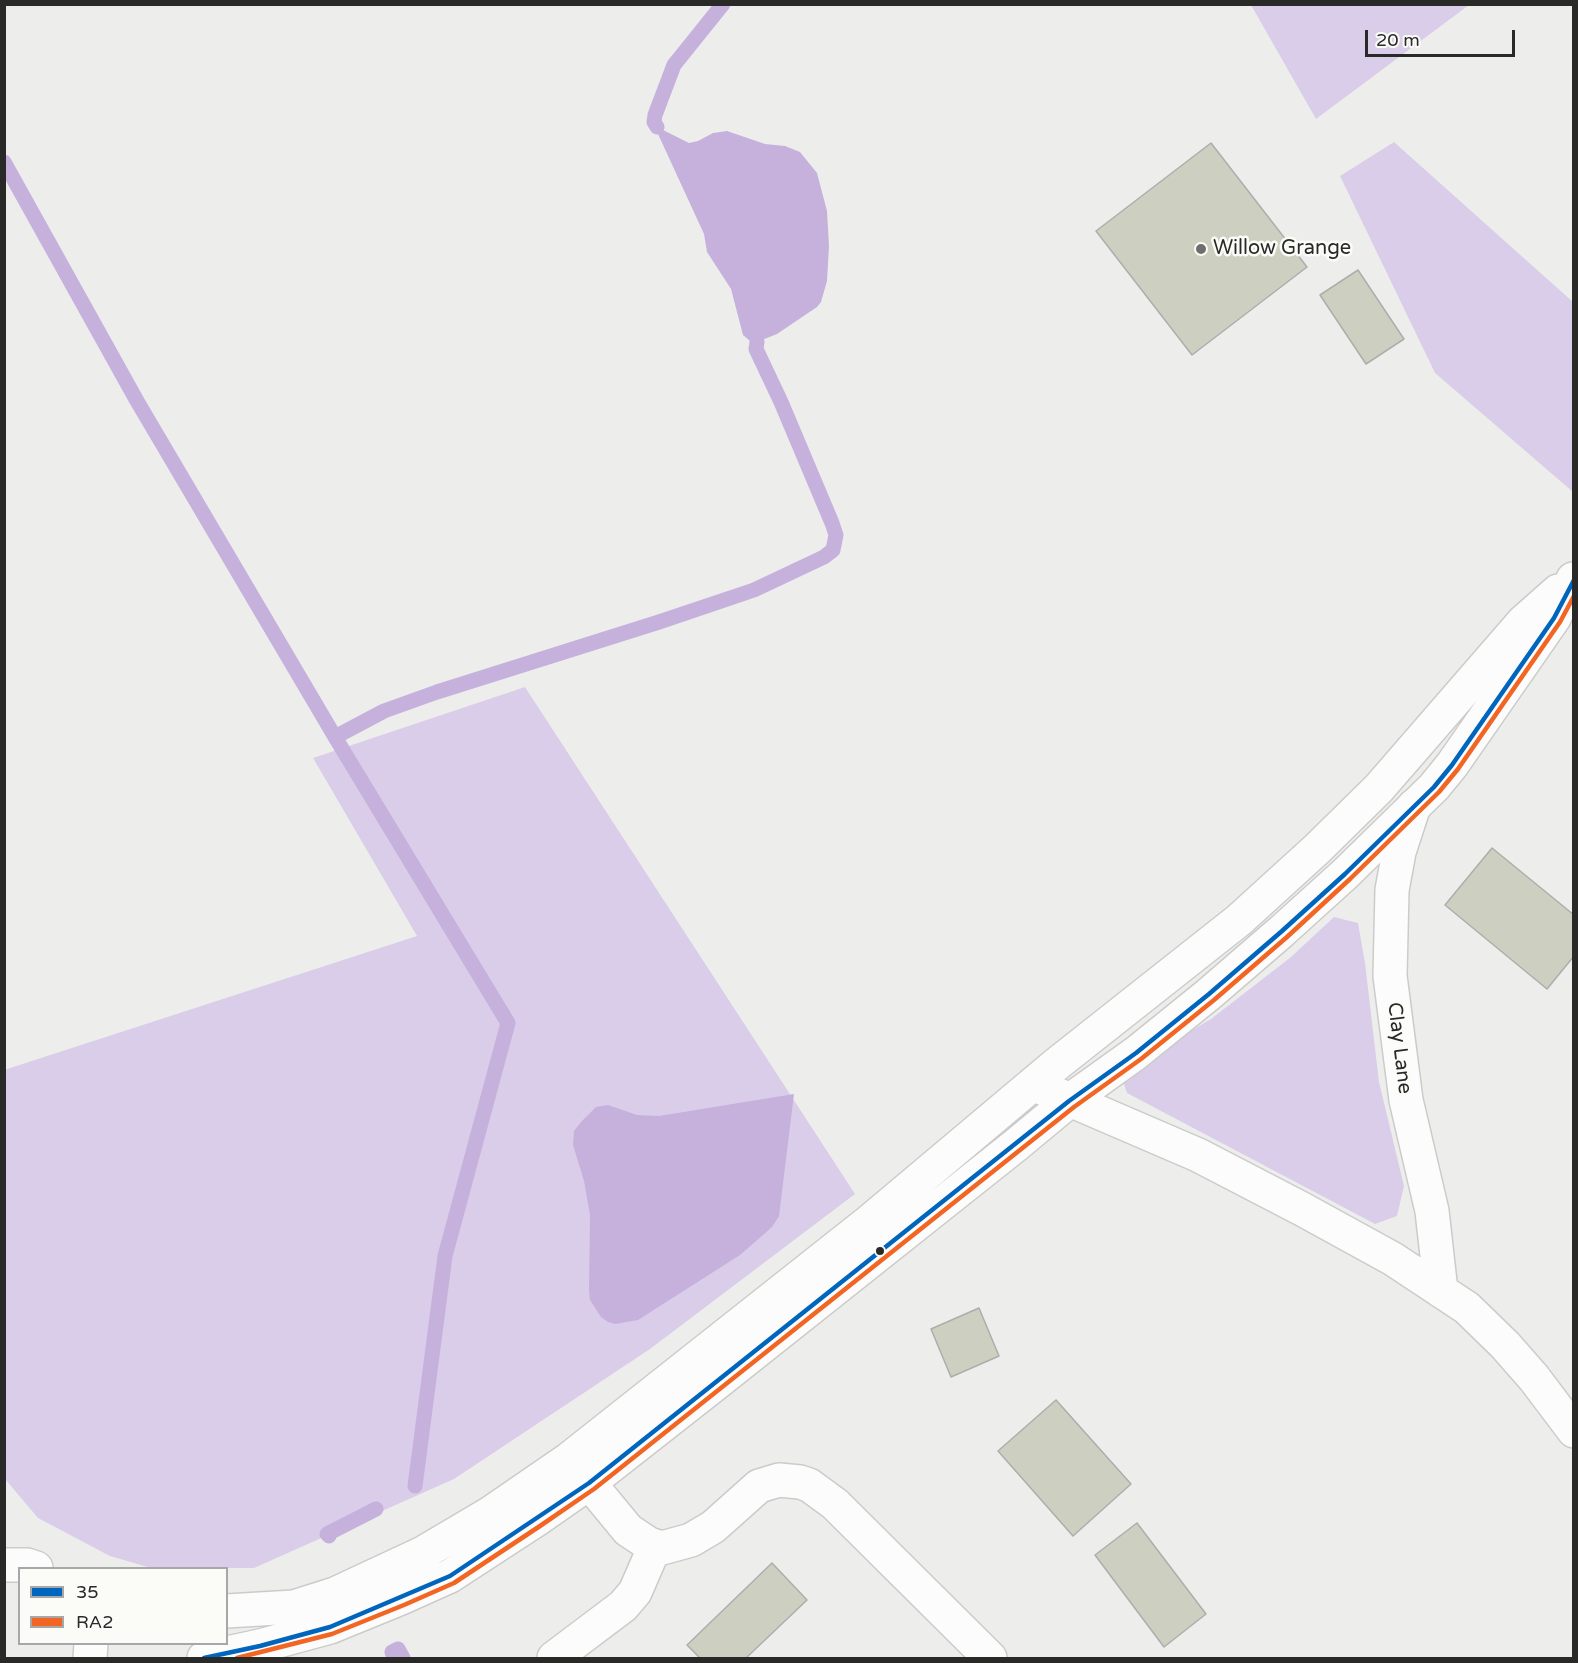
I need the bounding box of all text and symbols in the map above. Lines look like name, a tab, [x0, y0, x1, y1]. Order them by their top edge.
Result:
scale bar	[1368, 18, 1518, 56]
text: 20 m	[1376, 29, 1420, 51]
place label: Willow Grange	[1213, 237, 1351, 261]
marker: Willow Grange	[1194, 242, 1208, 256]
street label: Clay Lane	[1381, 1001, 1417, 1095]
unlabelled marker	[874, 1245, 886, 1257]
legend	[18, 1567, 228, 1645]
text: 35	[76, 1581, 99, 1603]
text: RA2	[76, 1611, 114, 1633]

